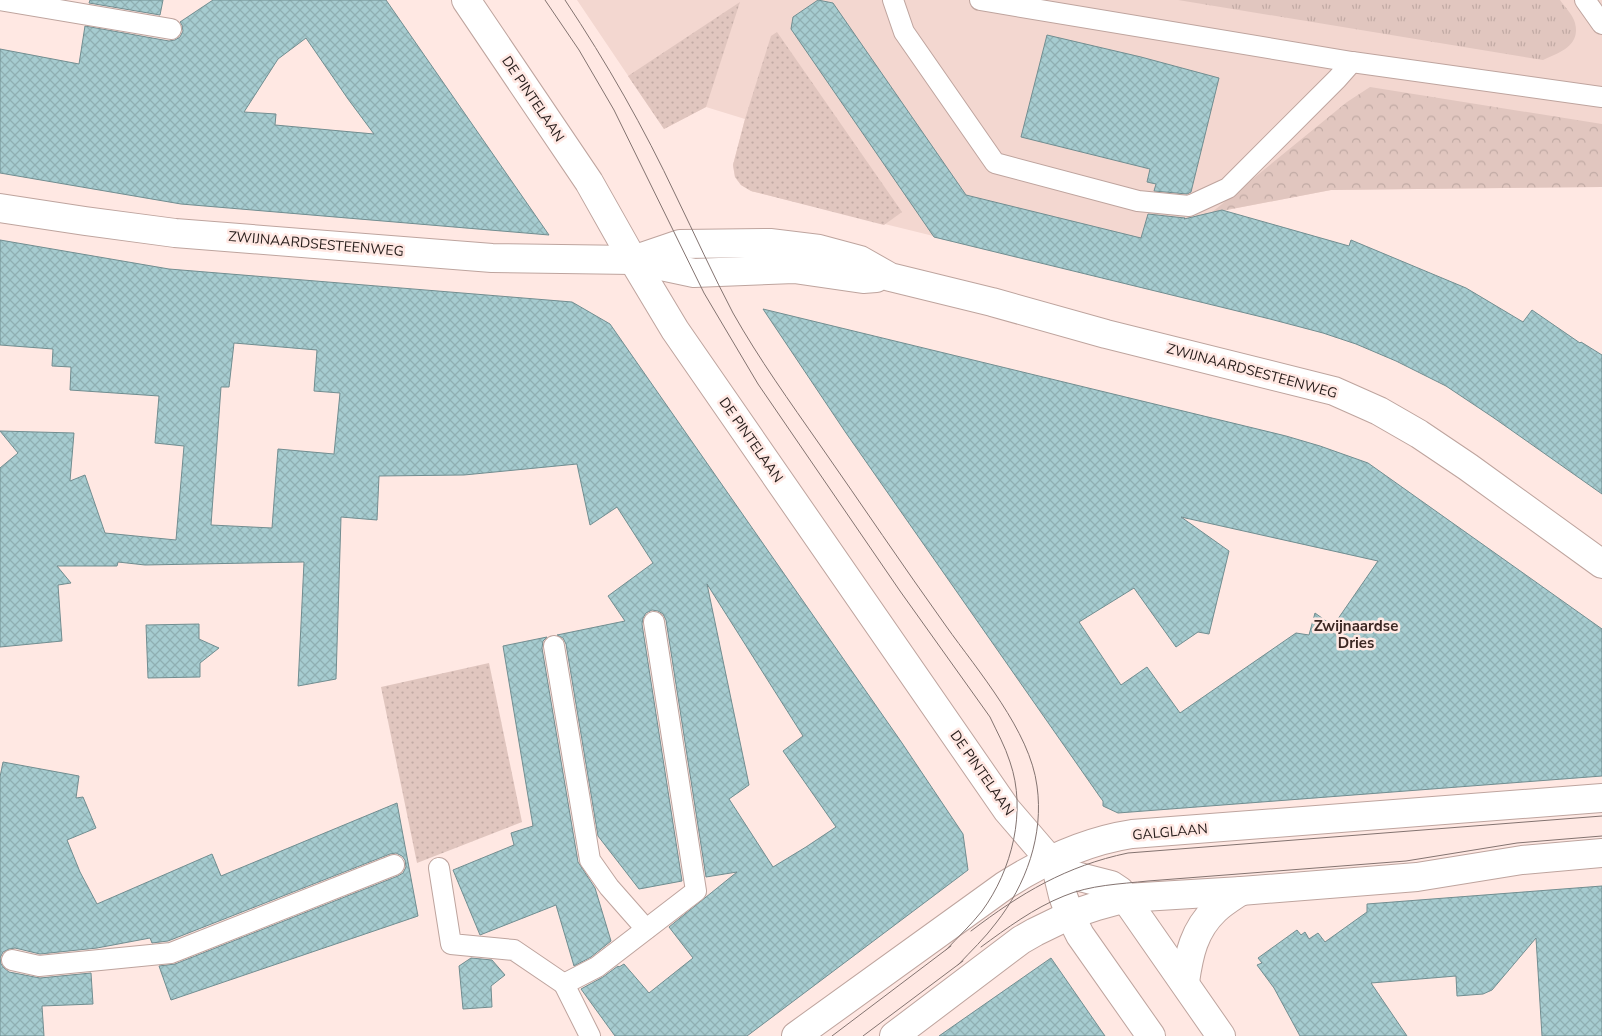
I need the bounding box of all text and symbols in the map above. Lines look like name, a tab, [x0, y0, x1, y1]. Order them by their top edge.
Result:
street label: DE PINTELAAN	[497, 52, 569, 146]
street label: ZWIJNAARDSESTEENWEG	[227, 227, 405, 261]
street label: ZWIJNAARDSESTEENWEG	[1165, 339, 1339, 403]
street label: DE PINTELAAN	[715, 394, 787, 486]
district label: Zwijnaardse Dries	[1314, 616, 1398, 653]
street label: DE PINTELAAN	[946, 727, 1018, 819]
street label: GALGLAAN	[1131, 819, 1209, 845]

